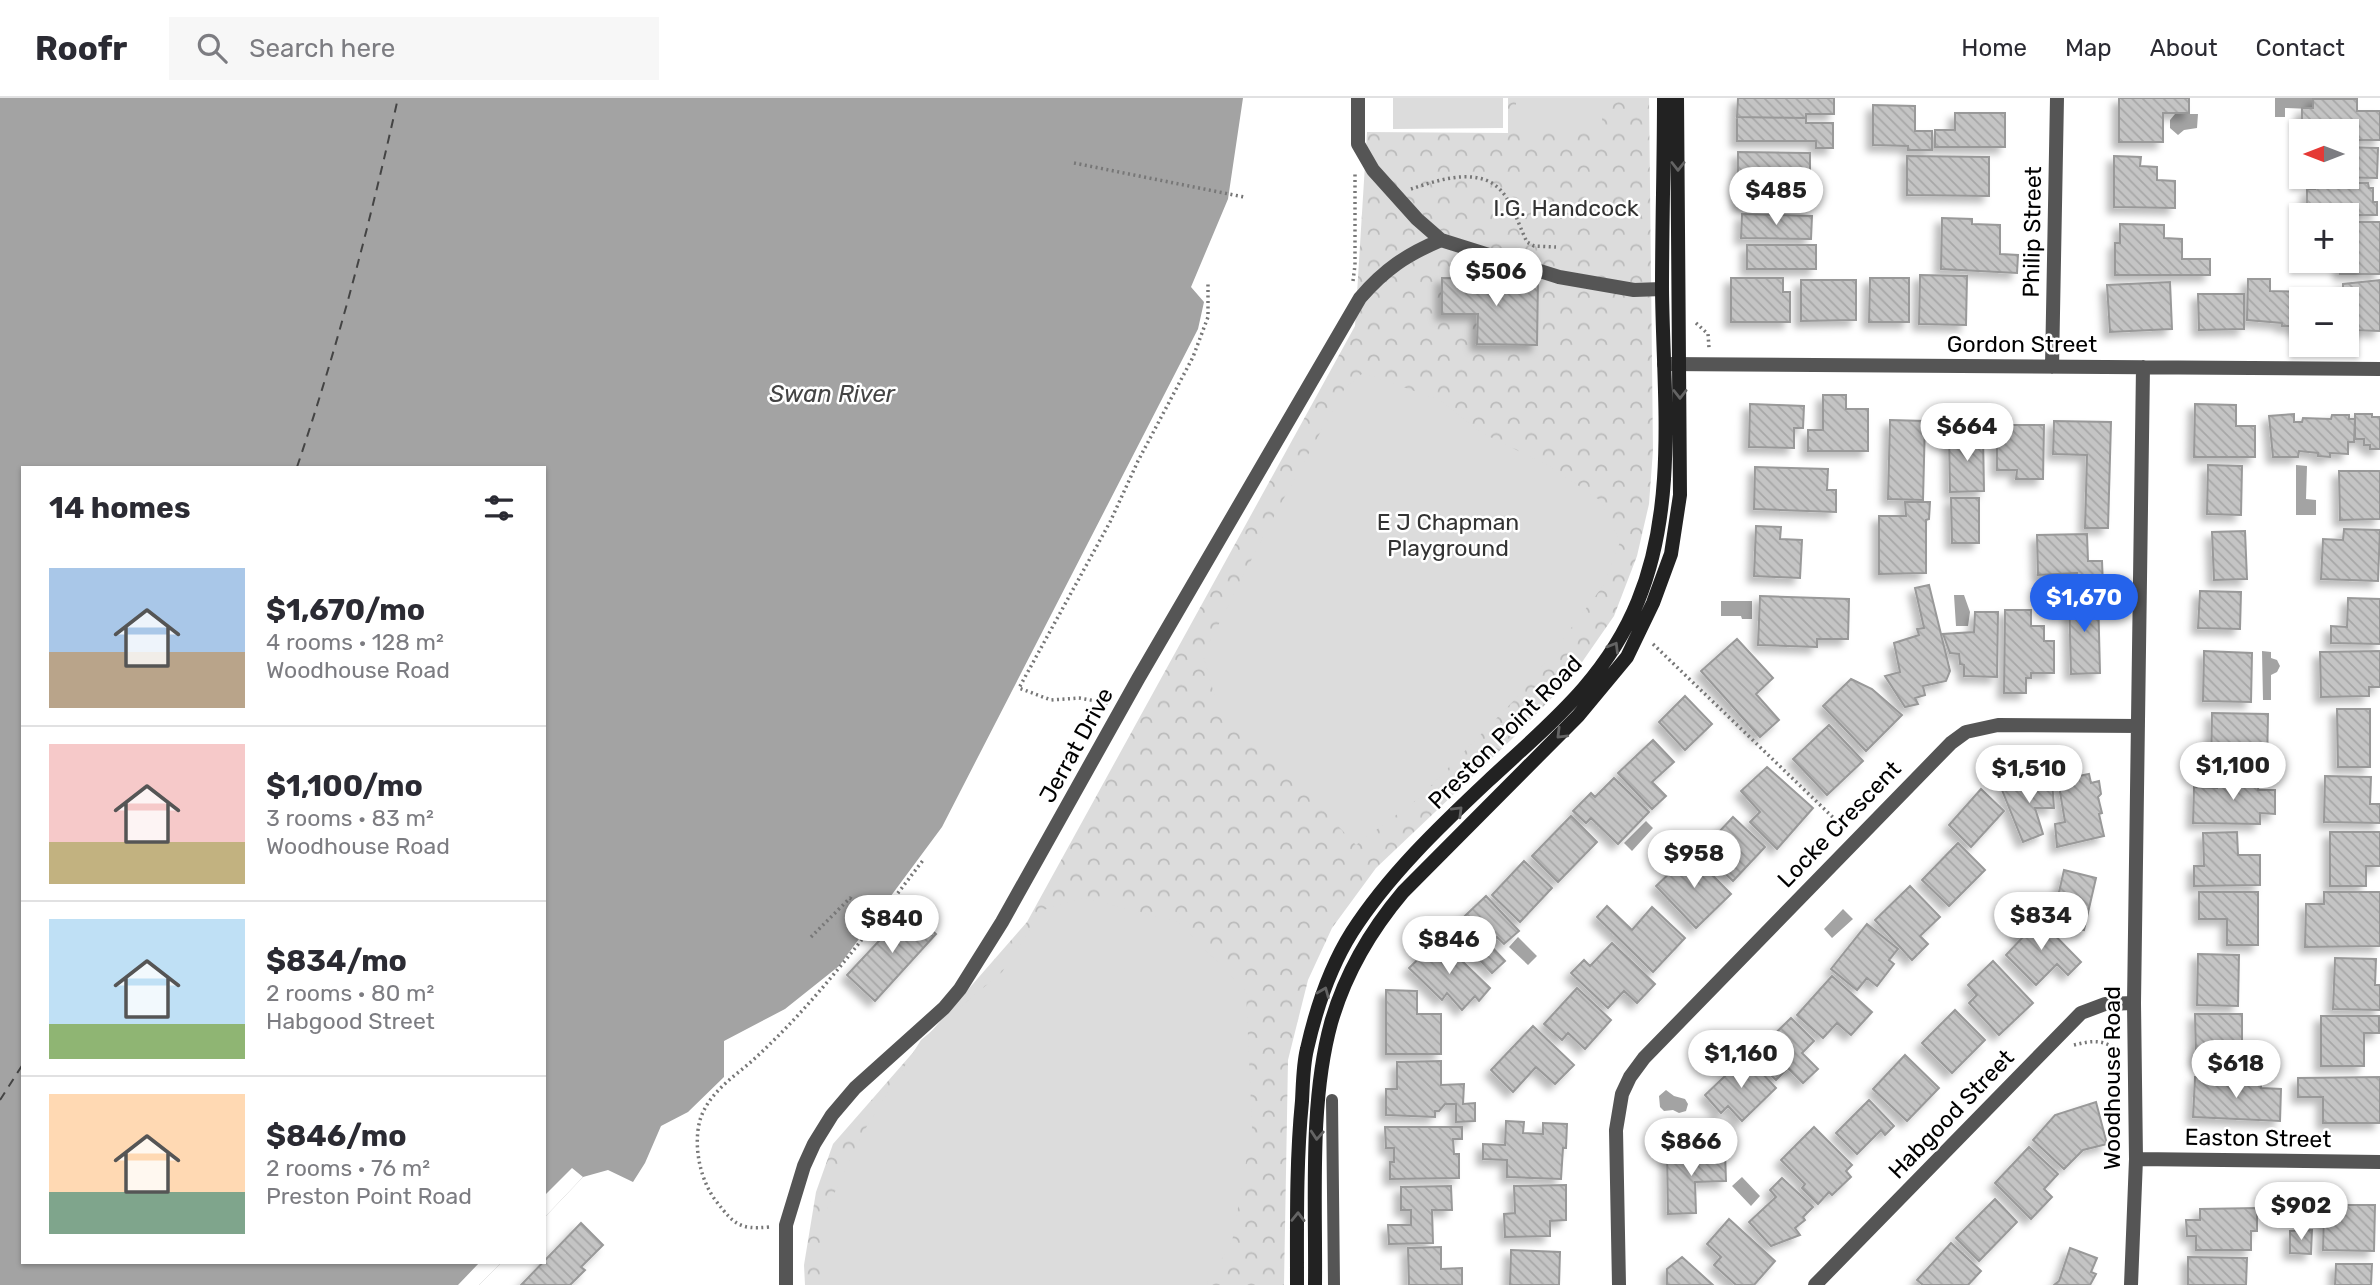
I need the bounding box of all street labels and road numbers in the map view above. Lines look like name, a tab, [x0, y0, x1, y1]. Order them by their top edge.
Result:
street label: Philip Street	[2017, 166, 2047, 298]
street label: Gordon Street	[1947, 330, 2097, 358]
street label: Preston Point Road	[1422, 649, 1588, 815]
street label: Jerrat Drive	[1033, 683, 1119, 807]
street label: Locke Crescent	[1772, 755, 1906, 893]
street label: Woodhouse Road	[2098, 986, 2126, 1170]
street label: Habgood Street	[1882, 1044, 2020, 1184]
street label: Easton Street	[2184, 1123, 2332, 1153]

